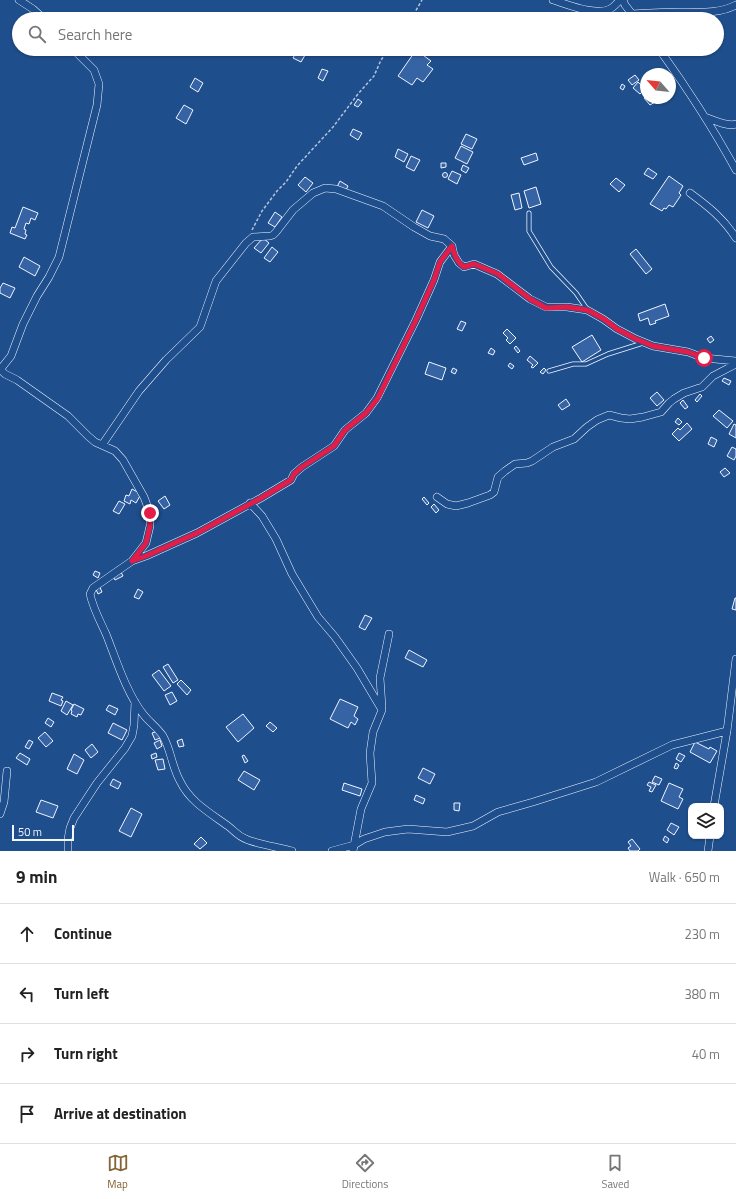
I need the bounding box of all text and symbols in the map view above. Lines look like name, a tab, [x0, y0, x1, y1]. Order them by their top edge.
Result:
search box	[12, 12, 724, 56]
icon: search	[26, 23, 48, 45]
text: Search here	[58, 23, 132, 46]
north arrow	[640, 68, 676, 104]
route start	[695, 349, 713, 367]
route end	[141, 504, 159, 522]
map controls	[688, 803, 724, 839]
button: layers	[688, 803, 724, 839]
scale bar	[12, 823, 74, 842]
text: 50 m	[18, 824, 42, 840]
text: 9 min	[16, 864, 57, 890]
text: Walk · 650 m	[649, 867, 720, 887]
text: Continue	[54, 922, 112, 945]
icon: ahead	[16, 923, 38, 945]
text: 230 m	[684, 924, 720, 944]
text: Turn left	[54, 982, 109, 1005]
icon: left	[16, 983, 38, 1005]
text: 380 m	[684, 984, 720, 1004]
text: Turn right	[54, 1042, 118, 1065]
icon: right	[16, 1043, 38, 1065]
text: 40 m	[692, 1044, 720, 1064]
text: Arrive at destination	[54, 1102, 187, 1125]
icon: arrive	[16, 1103, 38, 1125]
tab: Map	[107, 1152, 129, 1192]
tab: Directions	[342, 1152, 388, 1192]
tab: Saved	[601, 1152, 629, 1192]

